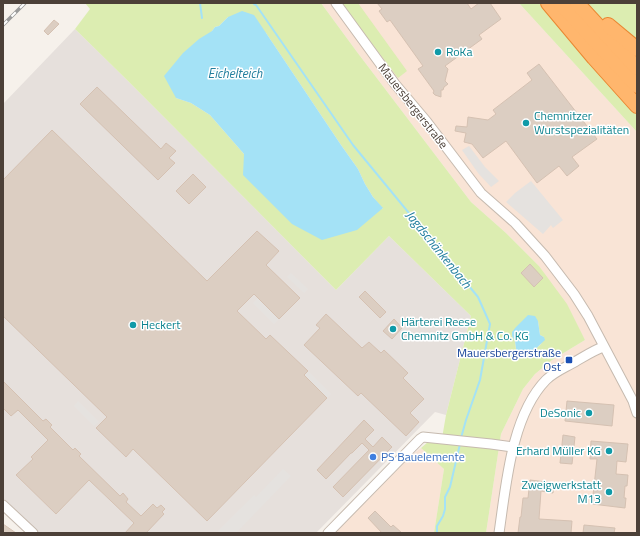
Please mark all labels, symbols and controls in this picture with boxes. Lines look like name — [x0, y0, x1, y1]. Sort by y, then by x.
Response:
place label: RoKa — [446, 42, 472, 61]
marker: RoKa — [433, 47, 443, 57]
street label: Mauersbergerstraße — [374, 59, 453, 153]
water label: Eichelteich — [208, 63, 263, 83]
place label: Chemnitzer Wurstspezialitäten — [534, 106, 629, 139]
marker: Chemnitzer Wurstspezialitäten — [521, 118, 531, 128]
water label: Jagdschänkenbach — [401, 206, 477, 293]
place label: Härterei Reese Chemnitz GmbH & Co. KG — [401, 312, 529, 345]
place label: Heckert — [141, 315, 181, 334]
marker: Heckert — [128, 320, 138, 330]
marker: Härterei Reese Chemnitz GmbH & Co. KG — [388, 324, 398, 334]
place label: Mauersbergerstraße Ost — [457, 343, 562, 376]
marker: Mauersbergerstraße Ost — [564, 355, 574, 365]
place label: DeSonic — [540, 403, 581, 422]
marker: DeSonic — [584, 408, 594, 418]
place label: Erhard Müller KG — [516, 441, 601, 460]
marker: Erhard Müller KG — [604, 446, 614, 456]
place label: PS Bauelemente — [381, 447, 465, 466]
marker: PS Bauelemente — [368, 452, 378, 462]
place label: Zweigwerkstatt M13 — [522, 475, 602, 508]
marker: Zweigwerkstatt M13 — [604, 487, 614, 497]

